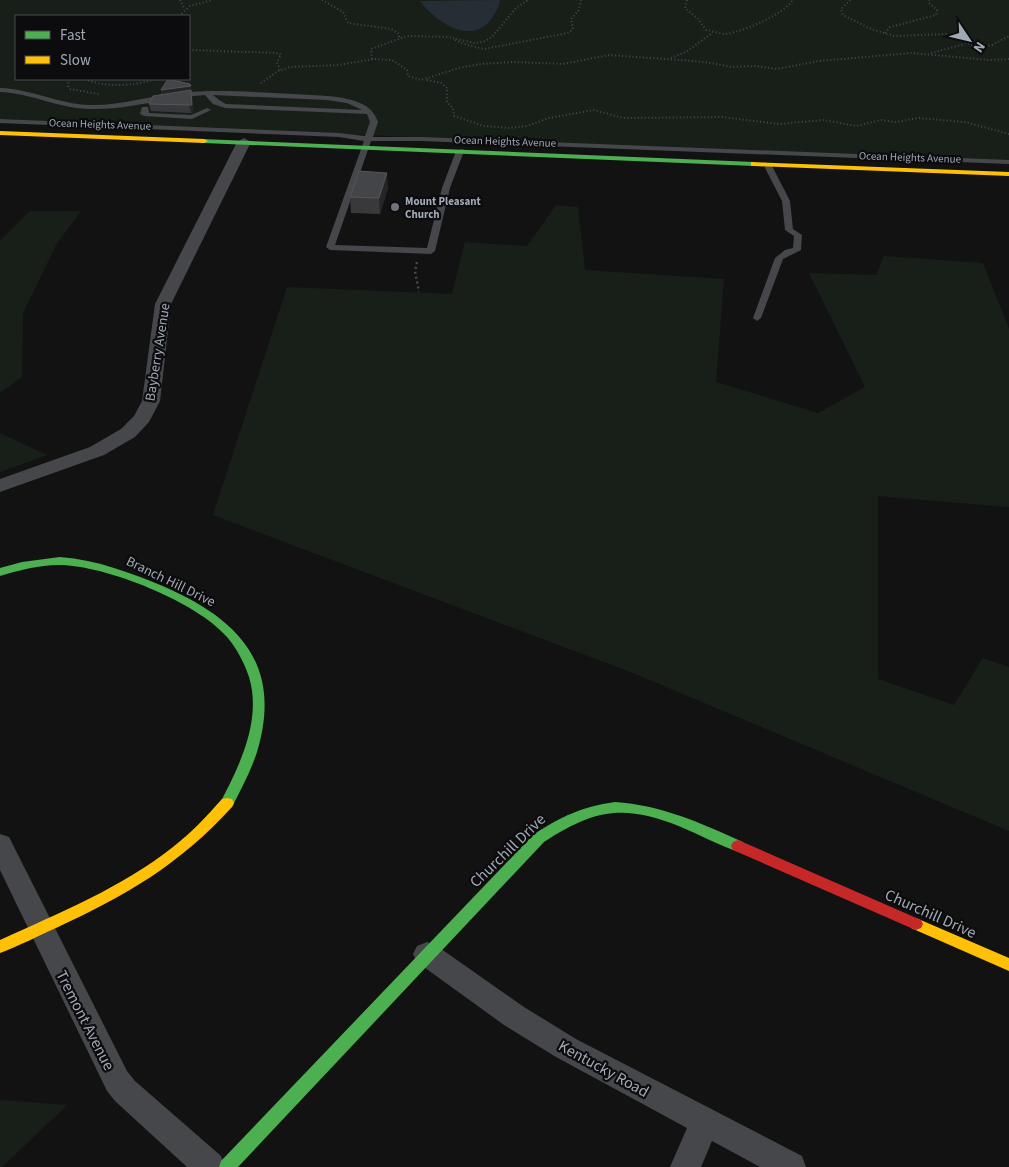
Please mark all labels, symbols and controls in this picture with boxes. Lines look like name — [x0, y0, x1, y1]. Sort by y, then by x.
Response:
legend — [15, 15, 190, 80]
north arrow — [944, 15, 994, 65]
text: Fast — [60, 25, 86, 46]
text: N — [968, 37, 990, 56]
text: Slow — [60, 50, 91, 71]
street label: Ocean Heights Avenue — [49, 115, 152, 134]
street label: Ocean Heights Avenue — [454, 132, 557, 151]
street label: Ocean Heights Avenue — [859, 148, 962, 167]
place label: Mount Pleasant Church — [405, 194, 481, 222]
marker: Mount Pleasant Church — [389, 201, 401, 213]
street label: Bayberry Avenue — [140, 302, 176, 403]
street label: Branch Hill Drive — [123, 552, 219, 612]
street label: Churchill Drive — [465, 809, 551, 893]
street label: Churchill Drive — [881, 884, 980, 944]
street label: Tremont Avenue — [50, 967, 120, 1074]
street label: Kentucky Road — [554, 1035, 653, 1103]

